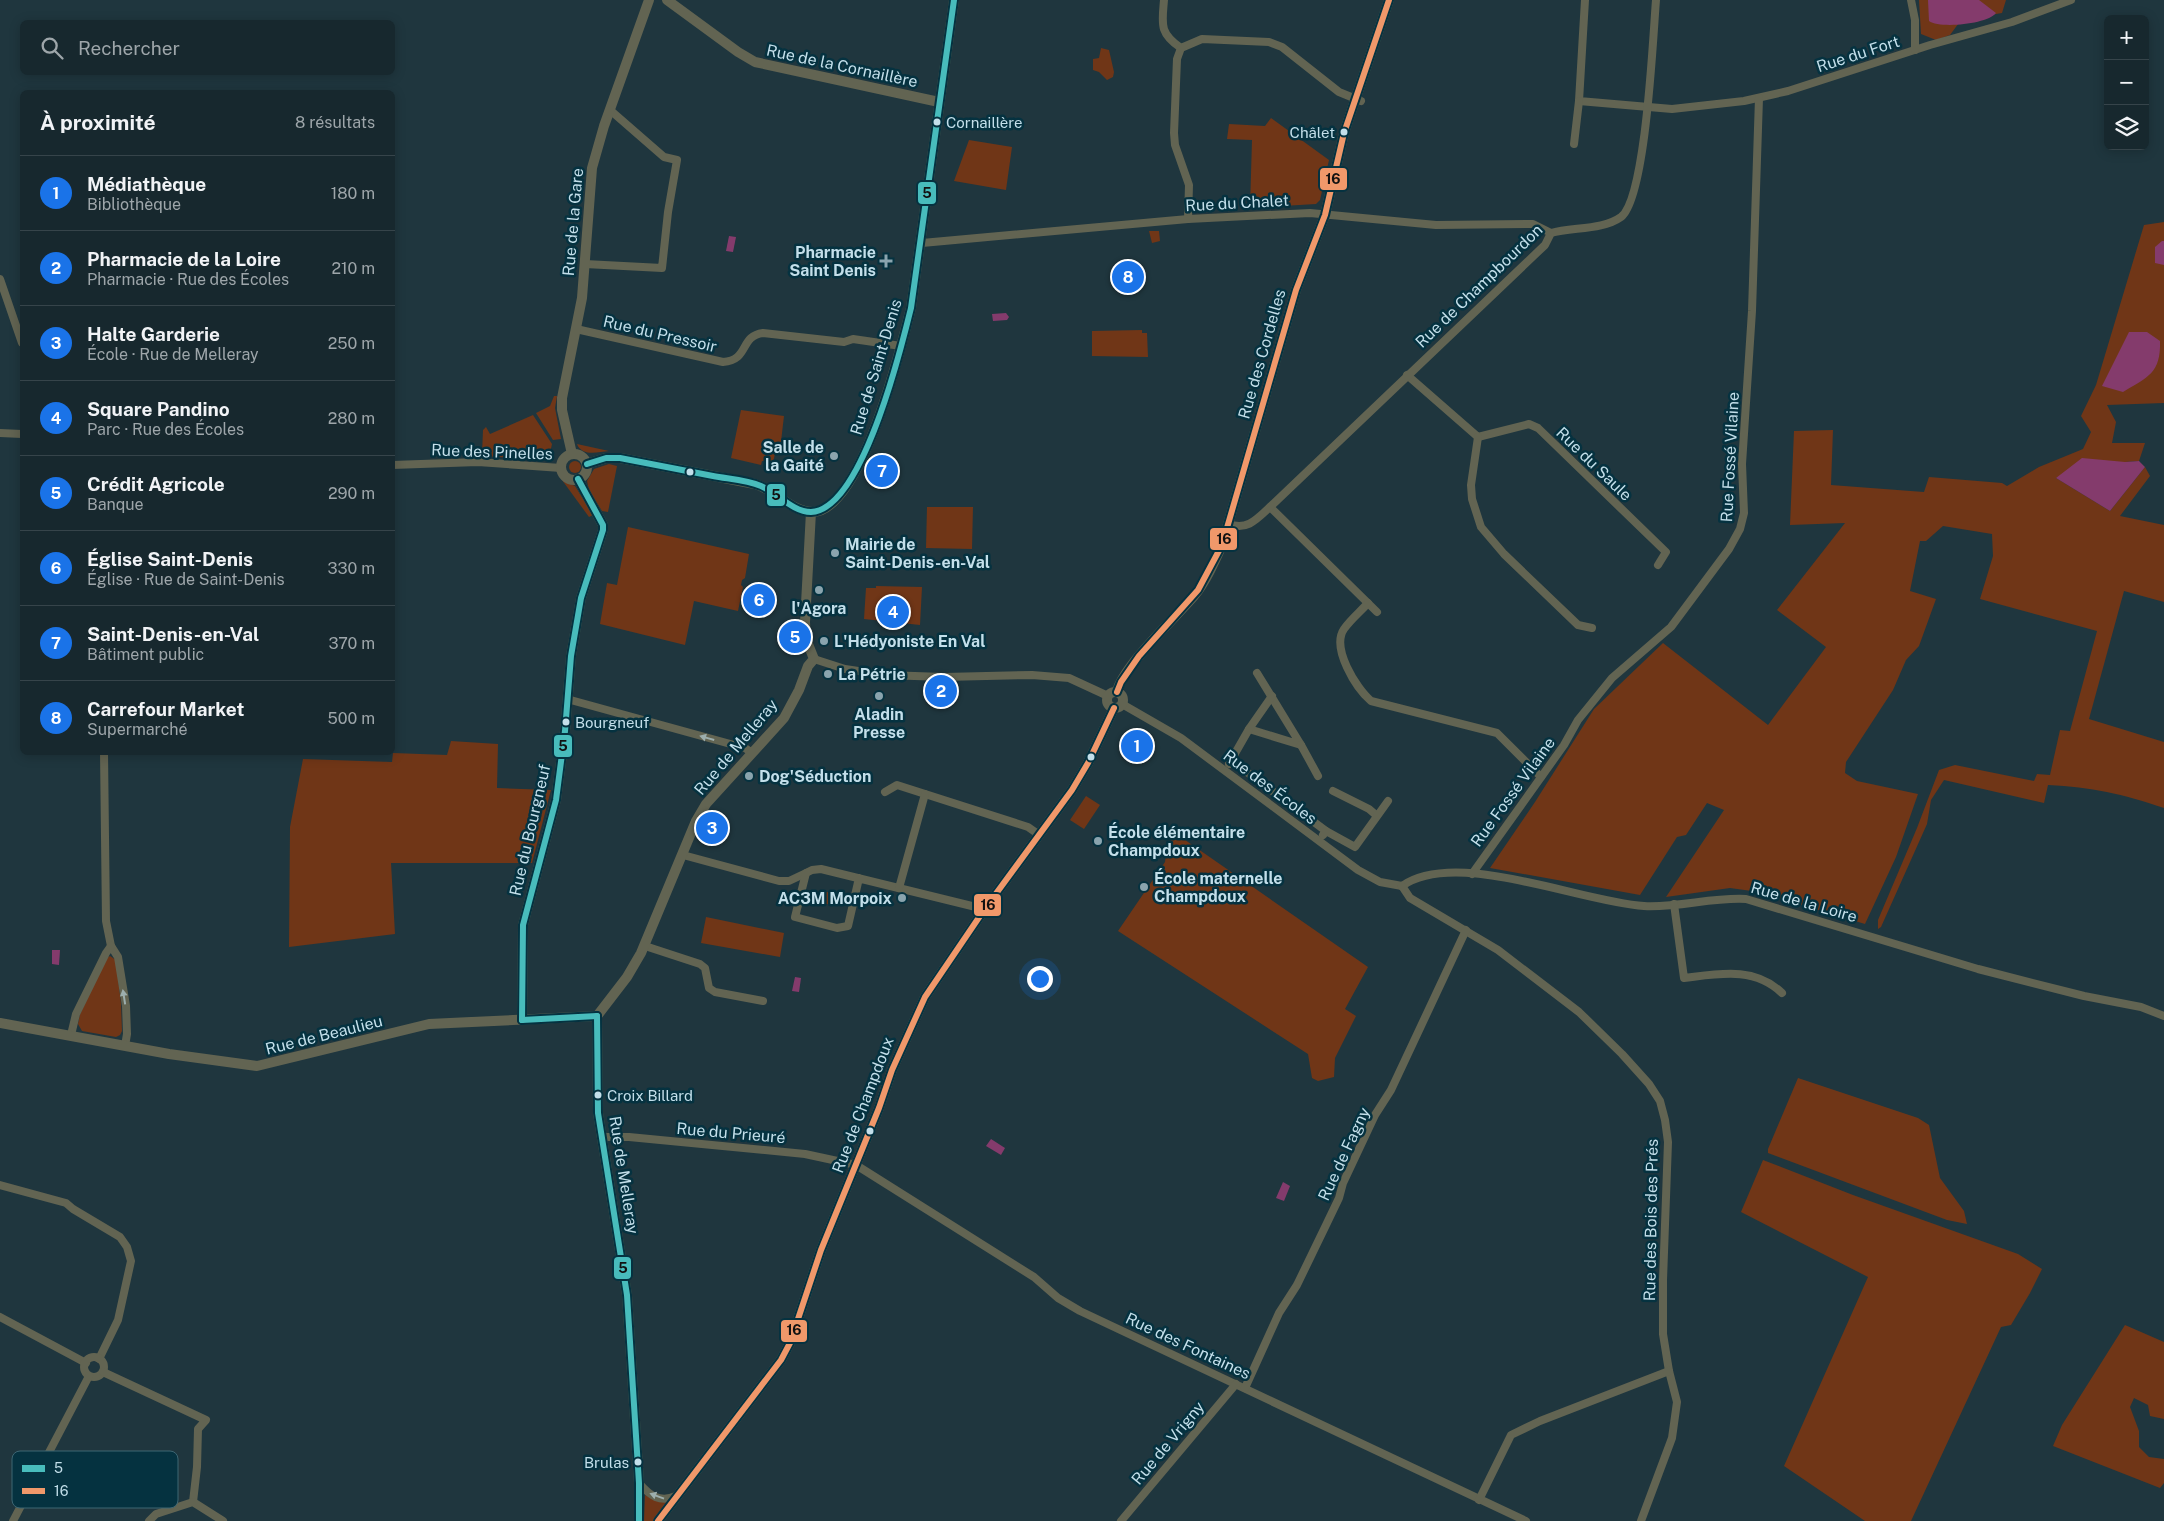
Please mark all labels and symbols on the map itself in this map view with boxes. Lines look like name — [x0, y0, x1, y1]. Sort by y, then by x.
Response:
street label: Rue du Fort — [1814, 32, 1902, 76]
street label: Rue de la Cornaillère — [765, 41, 919, 91]
place label: Cornaillère — [946, 114, 1023, 131]
marker: Cornaillère — [932, 117, 942, 127]
place label: Châlet — [1290, 124, 1335, 141]
marker: Châlet — [1339, 127, 1349, 137]
street label: Rue de la Gare — [559, 167, 587, 277]
line badge: 16 — [1319, 167, 1348, 191]
text: 16 — [1325, 171, 1341, 187]
line badge: 5 — [917, 181, 937, 205]
text: 5 — [922, 185, 932, 201]
street label: Rue du Chalet — [1185, 191, 1289, 215]
street label: Rue de Champbourdon — [1411, 220, 1547, 352]
place label: Pharmacie Saint Denis — [789, 243, 876, 280]
marker: Pharmacie Saint Denis — [880, 255, 892, 267]
pin: 8 — [1112, 258, 1144, 296]
street label: Rue des Cordelles — [1234, 287, 1290, 421]
street label: Rue de Saint-Denis — [846, 297, 906, 437]
street label: Rue du Pressoir — [601, 312, 719, 356]
street label: Rue Fossé Vilaine — [1717, 391, 1743, 523]
street label: Rue du Saule — [1552, 423, 1636, 505]
place label: Salle de la Gaité — [763, 438, 824, 475]
street label: Rue des Pinelles — [431, 440, 553, 464]
marker: Salle de la Gaité — [828, 450, 840, 462]
pin: 7 — [866, 452, 898, 490]
unlabelled marker — [685, 467, 695, 477]
line badge: 5 — [766, 483, 786, 507]
text: 5 — [771, 487, 781, 503]
line badge: 16 — [1209, 527, 1238, 551]
text: 16 — [1216, 531, 1232, 547]
place label: Mairie de Saint-Denis-en-Val — [845, 535, 990, 572]
marker: Mairie de Saint-Denis-en-Val — [829, 547, 841, 559]
pin: 6 — [743, 581, 775, 619]
marker: l'Agora — [813, 584, 825, 596]
pin: 4 — [877, 593, 909, 631]
place label: l'Agora — [792, 599, 846, 618]
pin: 5 — [779, 618, 811, 656]
place label: L'Hédyoniste En Val — [834, 632, 985, 651]
marker: L'Hédyoniste En Val — [818, 635, 830, 647]
place label: La Pétrie — [838, 665, 906, 684]
marker: La Pétrie — [822, 668, 834, 680]
pin: 2 — [925, 672, 957, 710]
marker: Aladin Presse — [873, 690, 885, 702]
street label: Rue de Melleray — [690, 695, 782, 799]
place label: Aladin Presse — [853, 705, 905, 742]
place label: Bourgneuf — [575, 714, 649, 731]
marker: Bourgneuf — [561, 717, 571, 727]
pin: 1 — [1121, 727, 1153, 765]
one-way arrow — [699, 733, 714, 741]
line badge: 5 — [553, 734, 573, 758]
street label: Rue Fossé Vilaine — [1467, 734, 1559, 850]
text: 5 — [558, 738, 568, 754]
street label: Rue des Écoles — [1219, 745, 1321, 828]
unlabelled marker — [1086, 752, 1096, 762]
street label: Rue du Bourgneuf — [506, 762, 554, 898]
place label: Dog'Séduction — [759, 767, 872, 786]
marker: Dog'Séduction — [743, 770, 755, 782]
pin: 3 — [696, 809, 728, 847]
place label: École élémentaire Champdoux — [1108, 822, 1245, 860]
marker: École élémentaire Champdoux — [1092, 835, 1104, 847]
place label: École maternelle Champdoux — [1154, 868, 1283, 906]
street label: Rue de la Loire — [1749, 878, 1859, 926]
marker: École maternelle Champdoux — [1138, 881, 1150, 893]
place label: AC3M Morpoix — [778, 889, 893, 908]
marker: AC3M Morpoix — [896, 892, 908, 904]
line badge: 16 — [973, 893, 1002, 917]
text: 16 — [980, 897, 996, 913]
your location — [1027, 966, 1053, 992]
one-way arrow — [120, 989, 128, 1005]
street label: Rue de Beaulieu — [263, 1011, 385, 1059]
street label: Rue de Champdoux — [828, 1034, 898, 1176]
place label: Croix Billard — [607, 1087, 693, 1104]
marker: Croix Billard — [593, 1090, 603, 1100]
street label: Rue de Fagny — [1314, 1104, 1374, 1204]
street label: Rue de Melleray — [605, 1115, 643, 1236]
street label: Rue du Prieuré — [676, 1119, 786, 1147]
unlabelled marker — [865, 1126, 875, 1136]
street label: Rue des Bois des Prés — [1640, 1139, 1662, 1301]
line badge: 5 — [613, 1256, 632, 1280]
text: 5 — [618, 1260, 628, 1276]
street label: Rue des Fontaines — [1122, 1309, 1254, 1383]
line badge: 16 — [780, 1319, 808, 1343]
text: 16 — [786, 1322, 802, 1338]
street label: Rue de Vrigny — [1128, 1397, 1209, 1489]
legend — [12, 1451, 178, 1508]
place label: Brulas — [584, 1454, 629, 1471]
marker: Brulas — [633, 1457, 643, 1467]
text: 5 — [54, 1460, 63, 1476]
text: 16 — [54, 1483, 69, 1499]
one-way arrow — [649, 1492, 664, 1500]

